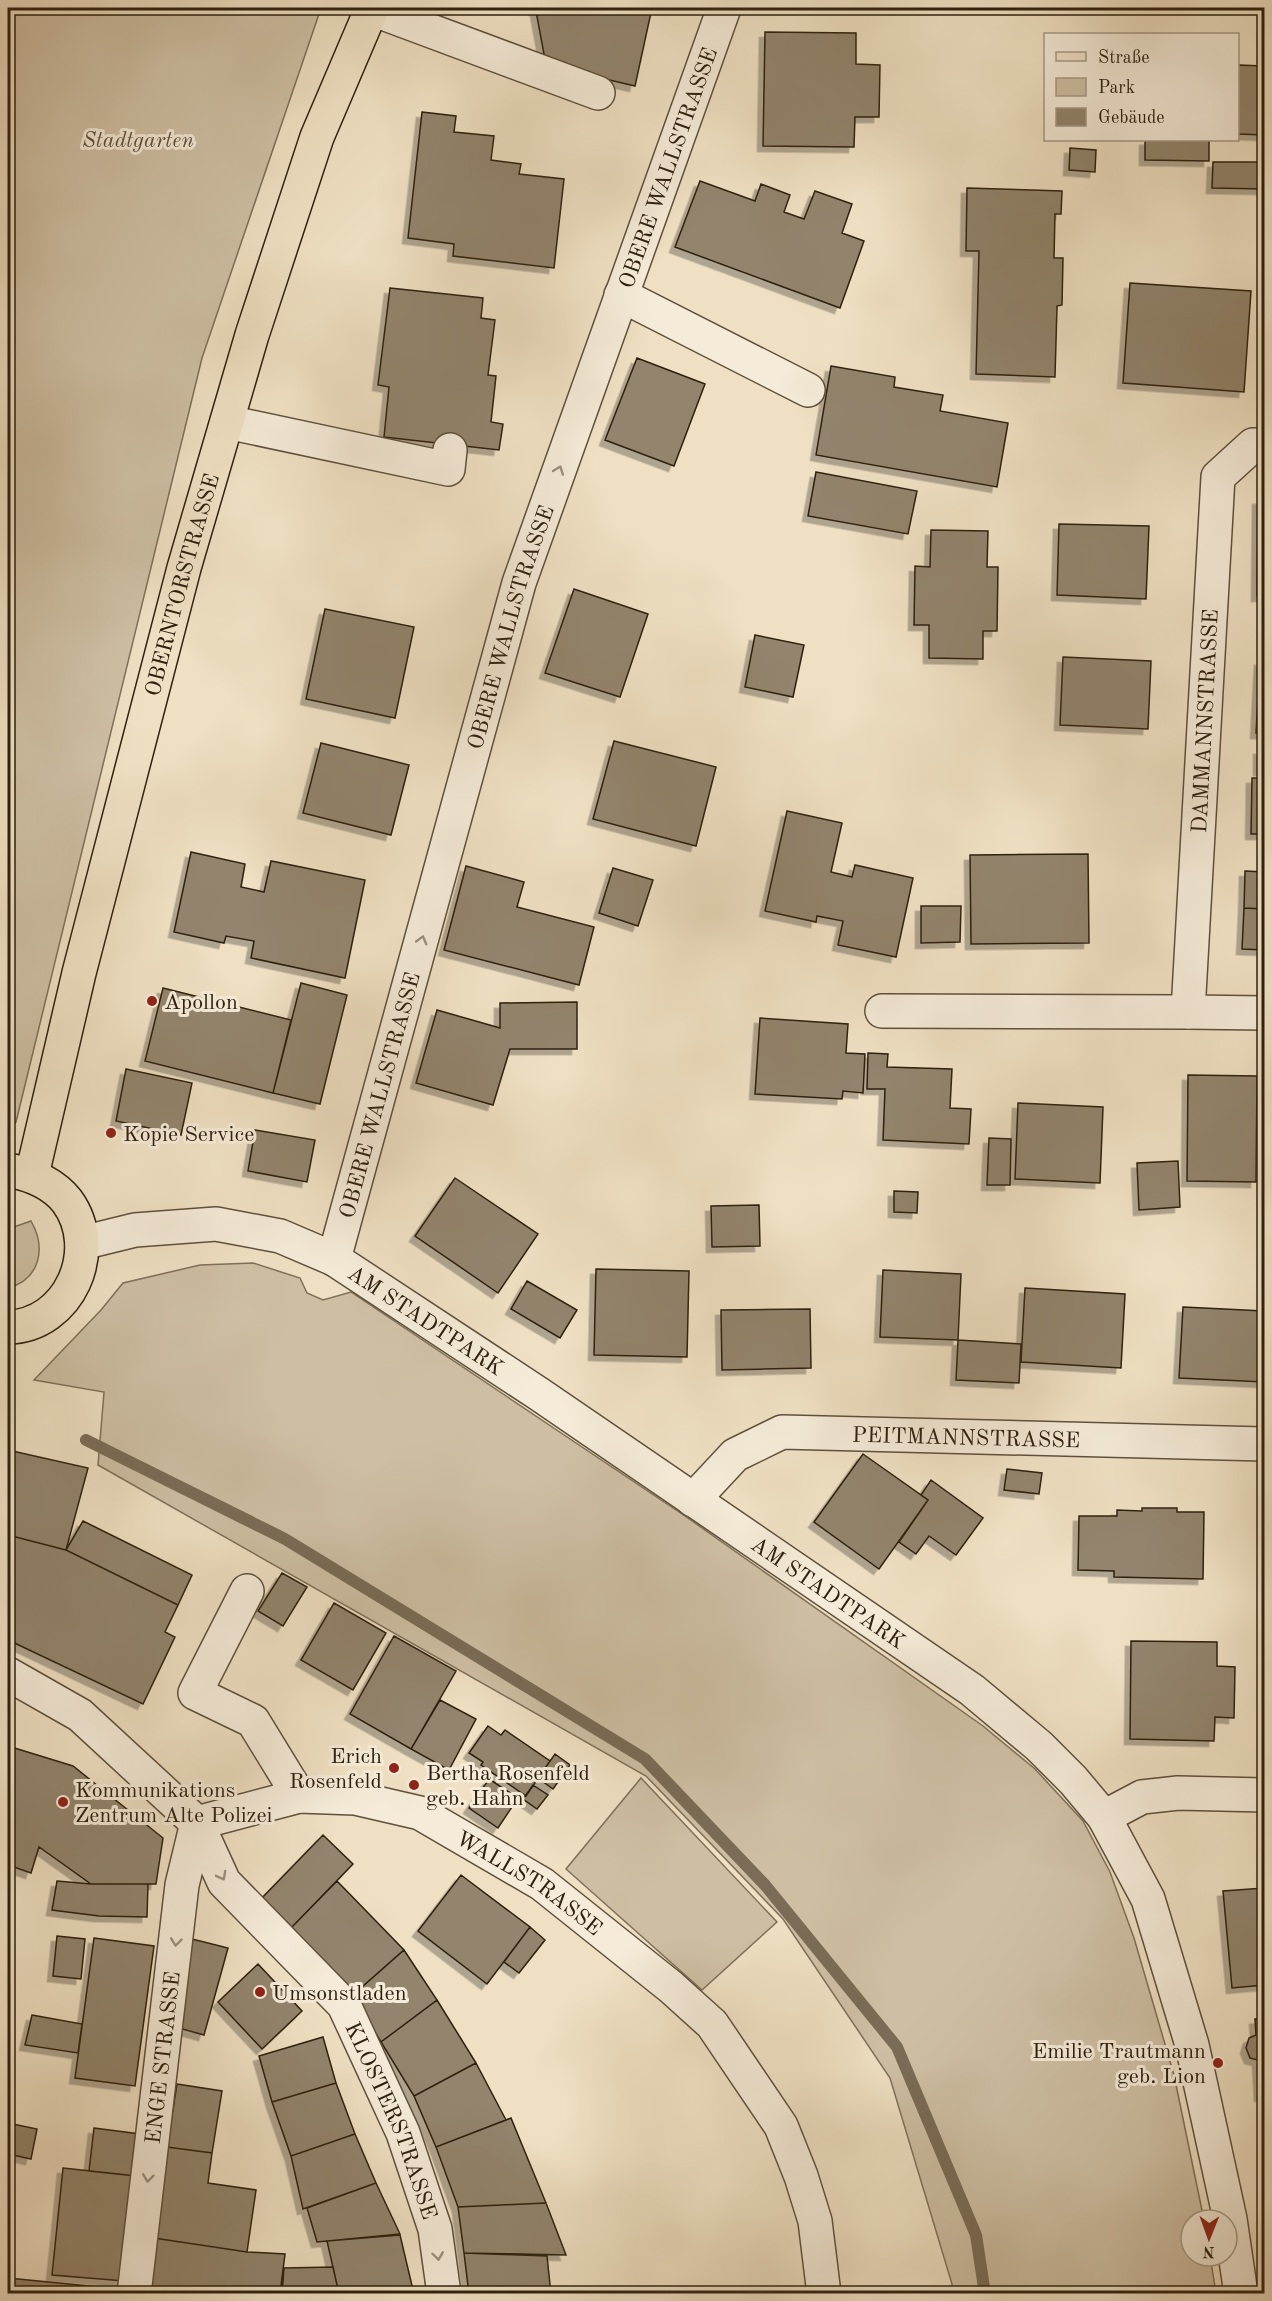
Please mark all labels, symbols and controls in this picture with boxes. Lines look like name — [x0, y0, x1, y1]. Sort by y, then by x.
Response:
legend — [1044, 33, 1239, 141]
street label: OBERE WALLSTRASSE — [616, 45, 722, 291]
text: Straße — [1098, 49, 1149, 67]
text: Park — [1098, 79, 1135, 97]
text: Gebäude — [1098, 109, 1165, 127]
park label: Stadtgarten — [82, 130, 194, 152]
one-way arrow — [551, 466, 564, 476]
street label: OBERNTORSTRASSE — [142, 471, 224, 699]
street label: OBERE WALLSTRASSE — [465, 503, 559, 752]
street label: DAMMANNSTRASSE — [1189, 608, 1223, 834]
one-way arrow — [415, 935, 427, 946]
street label: OBERE WALLSTRASSE — [337, 970, 425, 1221]
place label: Apollon — [164, 992, 238, 1014]
marker: Apollon — [145, 994, 159, 1008]
place label: Kopie Service — [123, 1124, 254, 1146]
marker: Kopie Service — [104, 1126, 118, 1140]
street label: AM STADTPARK — [343, 1262, 507, 1380]
street label: PEITMANNSTRASSE — [852, 1425, 1080, 1452]
street label: AM STADTPARK — [747, 1533, 909, 1654]
place label: Erich Rosenfeld — [289, 1746, 382, 1793]
marker: Erich Rosenfeld — [387, 1761, 401, 1775]
place label: Bertha Rosenfeld geb. Hahn — [426, 1763, 590, 1810]
marker: Bertha Rosenfeld geb. Hahn — [407, 1778, 421, 1792]
place label: Kommunikations Zentrum Alte Polizei — [75, 1780, 273, 1827]
marker: Kommunikations Zentrum Alte Polizei — [56, 1795, 70, 1809]
street label: WALLSTRASSE — [452, 1827, 606, 1940]
one-way arrow — [215, 1870, 226, 1880]
one-way arrow — [170, 1938, 182, 1947]
street label: ENGE STRASSE — [143, 1970, 185, 2145]
place label: Umsonstladen — [272, 1983, 407, 2005]
marker: Umsonstladen — [253, 1985, 267, 1999]
street label: KLOSTERSTRASSE — [340, 2019, 440, 2223]
place label: Emilie Trautmann geb. Lion — [1032, 2041, 1206, 2088]
marker: Emilie Trautmann geb. Lion — [1211, 2056, 1225, 2070]
one-way arrow — [142, 2173, 154, 2182]
north arrow — [1179, 2208, 1239, 2268]
text: N — [1202, 2243, 1215, 2259]
one-way arrow — [432, 2251, 444, 2260]

